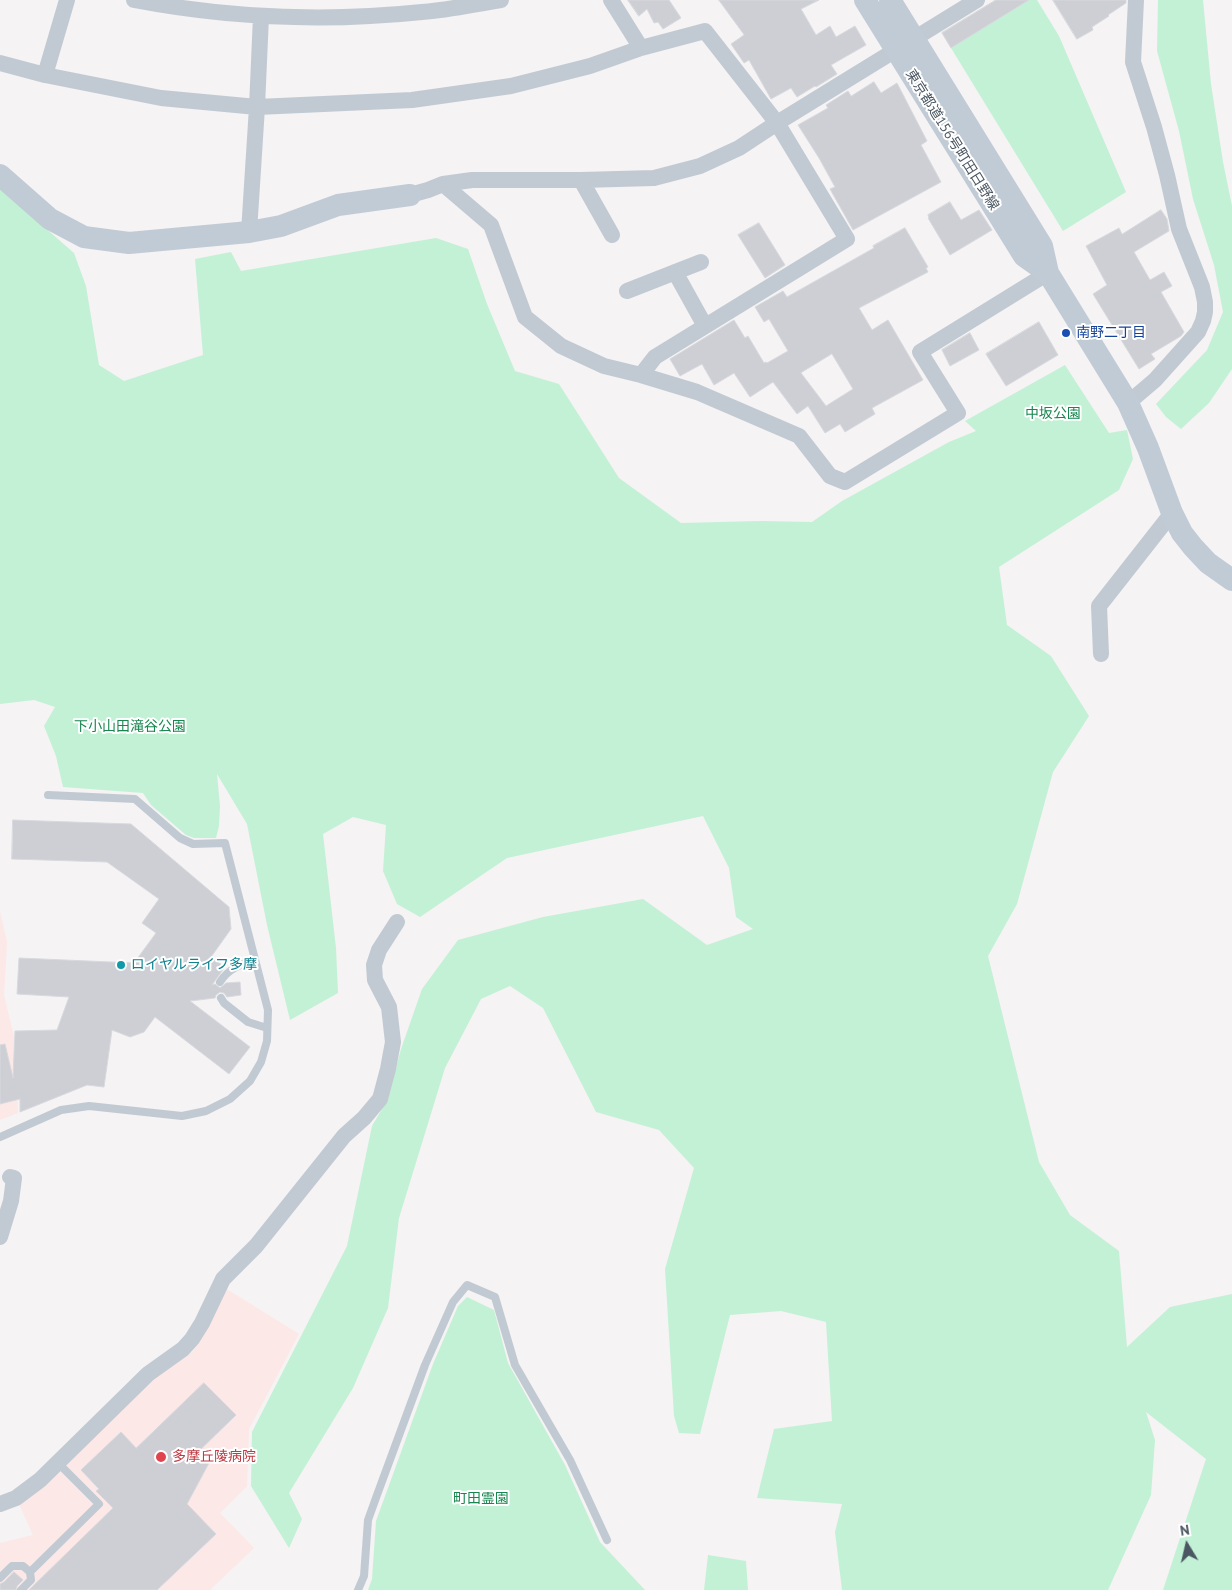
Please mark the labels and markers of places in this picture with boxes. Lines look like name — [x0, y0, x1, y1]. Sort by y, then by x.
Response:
place label: 南野二丁目 — [1076, 325, 1146, 341]
marker: 南野二丁目 — [1060, 327, 1072, 339]
place label: ロイヤルライフ多摩 — [131, 957, 257, 973]
marker: ロイヤルライフ多摩 — [115, 959, 127, 971]
place label: 多摩丘陵病院 — [172, 1449, 256, 1465]
marker: 多摩丘陵病院 — [154, 1450, 168, 1464]

